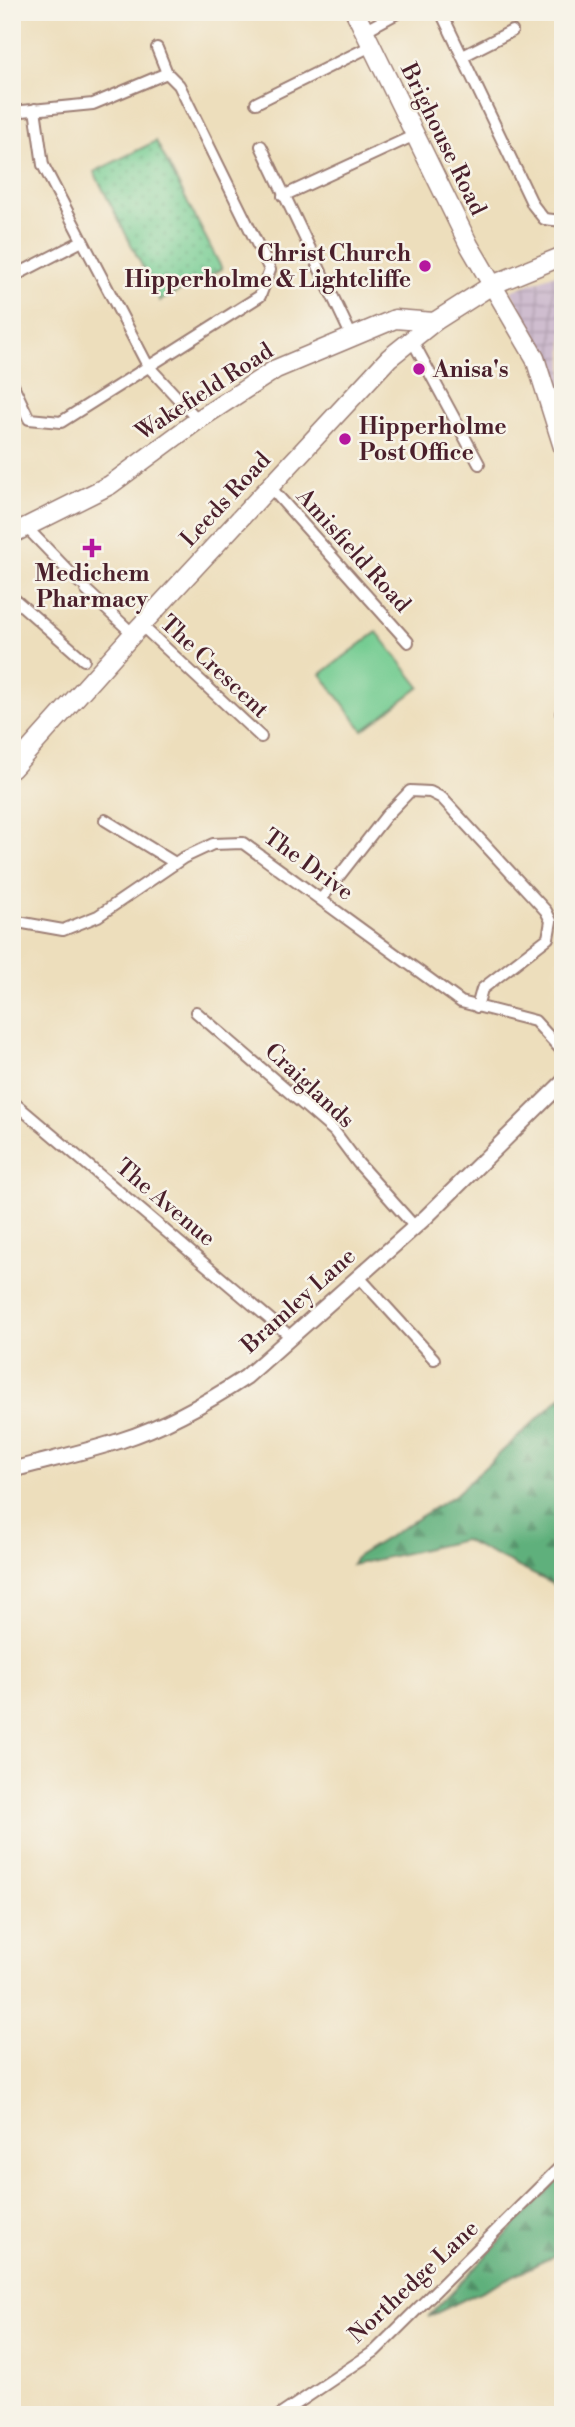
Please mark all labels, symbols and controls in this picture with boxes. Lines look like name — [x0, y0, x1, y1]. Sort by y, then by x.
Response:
street label: Brighouse Road — [394, 58, 492, 220]
place label: Christ Church Hipperholme & Lightcliffe — [124, 240, 411, 294]
marker: Christ Church Hipperholme & Lightcliffe — [417, 258, 433, 274]
street label: Wakefield Road — [130, 337, 278, 447]
place label: Anisa's — [432, 356, 509, 384]
marker: Anisa's — [411, 361, 427, 377]
place label: Hipperholme Post Office — [359, 413, 507, 467]
marker: Hipperholme Post Office — [337, 431, 353, 447]
street label: Leeds Road — [175, 446, 277, 553]
street label: Amisfield Road — [290, 482, 416, 618]
marker: Medichem Pharmacy — [84, 540, 100, 556]
place label: Medichem Pharmacy — [35, 560, 149, 614]
street label: The Crescent — [154, 609, 274, 724]
street label: The Drive — [258, 823, 359, 907]
street label: Craiglands — [259, 1037, 360, 1134]
street label: The Avenue — [110, 1153, 221, 1253]
street label: Bramley Lane — [235, 1242, 362, 1360]
street label: Northedge Lane — [343, 2214, 484, 2349]

